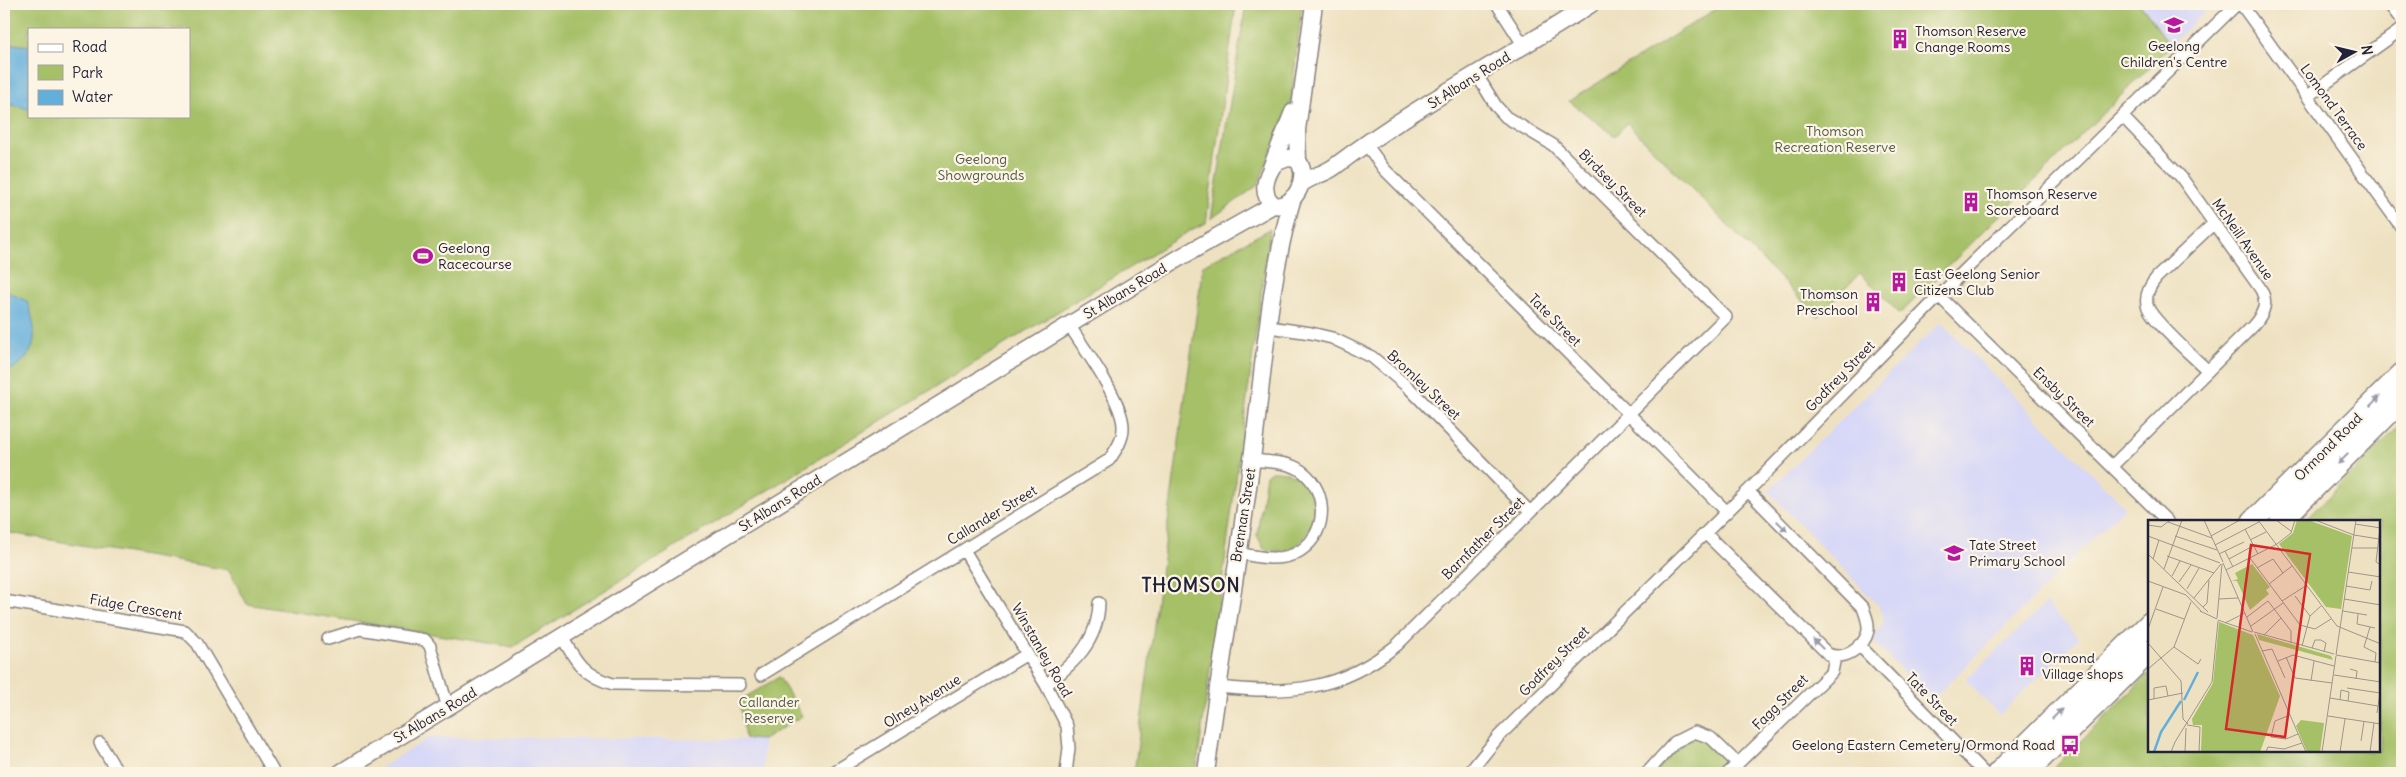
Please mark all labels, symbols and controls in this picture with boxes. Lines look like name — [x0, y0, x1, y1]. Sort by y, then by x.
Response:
school or university icon: Geelong Children's Centre — [2163, 14, 2185, 36]
place label: Thomson Reserve Change Rooms — [1915, 22, 2026, 56]
legend — [28, 28, 190, 118]
building icon: Thomson Reserve Change Rooms — [1889, 28, 1911, 50]
north arrow — [2328, 28, 2378, 78]
text: Road — [72, 37, 107, 56]
place label: Geelong Children's Centre — [2121, 37, 2227, 71]
text: N — [2357, 44, 2376, 56]
street label: St Albans Road — [1424, 47, 1514, 113]
street label: Lomond Terrace — [2297, 60, 2371, 154]
text: Park — [72, 63, 103, 82]
text: Water — [72, 87, 113, 106]
park label: Thomson Recreation Reserve — [1774, 122, 1896, 156]
street label: Birdsey Street — [1575, 145, 1651, 221]
park label: Geelong Showgrounds — [938, 150, 1024, 184]
place label: Thomson Reserve Scoreboard — [1986, 185, 2097, 219]
building icon: Thomson Reserve Scoreboard — [1960, 191, 1982, 213]
street label: McNeill Avenue — [2208, 195, 2278, 283]
place label: Geelong Racecourse — [438, 239, 512, 273]
sports icon: Geelong Racecourse — [412, 245, 434, 267]
street label: St Albans Road — [1080, 259, 1170, 323]
place label: East Geelong Senior Citizens Club — [1914, 265, 2040, 299]
building icon: East Geelong Senior Citizens Club — [1888, 271, 1910, 293]
place label: Thomson Preschool — [1796, 285, 1858, 319]
street label: Tate Street — [1525, 290, 1585, 350]
building icon: Thomson Preschool — [1862, 291, 1884, 313]
street label: Godfrey Street — [1801, 336, 1879, 415]
street label: Bromley Street — [1383, 346, 1465, 424]
street label: Ensby Street — [2029, 363, 2099, 431]
one-way arrow — [2369, 395, 2381, 407]
street label: Ormond Road — [2290, 409, 2366, 485]
one-way arrow — [2337, 453, 2349, 465]
street label: Brennan Street — [1227, 466, 1259, 563]
street label: St Albans Road — [735, 470, 825, 536]
street label: Callander Street — [944, 481, 1040, 549]
street label: Barnfather Street — [1438, 493, 1528, 583]
one-way arrow — [1776, 520, 1788, 532]
inset map — [2148, 520, 2381, 752]
place label: Tate Street Primary School — [1969, 536, 2065, 570]
school or university icon: Tate Street Primary School — [1943, 542, 1965, 564]
district label: THOMSON — [1141, 573, 1241, 597]
street label: Fidge Crescent — [88, 590, 184, 624]
street label: Winstanley Road — [1008, 600, 1076, 700]
street label: Godfrey Street — [1515, 622, 1593, 700]
one-way arrow — [1812, 638, 1824, 650]
place label: Ormond Village shops — [2042, 649, 2123, 683]
building icon: Ormond Village shops — [2016, 655, 2038, 677]
street label: Tate Street — [1902, 669, 1962, 730]
street label: Olney Avenue — [880, 670, 964, 732]
street label: Fagg Street — [1748, 670, 1812, 734]
street label: St Albans Road — [390, 683, 480, 747]
park label: Callander Reserve — [739, 693, 800, 727]
one-way arrow — [2051, 708, 2063, 720]
bus stop icon: Geelong Eastern Cemetery/Ormond Road — [2059, 734, 2081, 756]
place label: Geelong Eastern Cemetery/Ormond Road — [1792, 736, 2055, 754]

